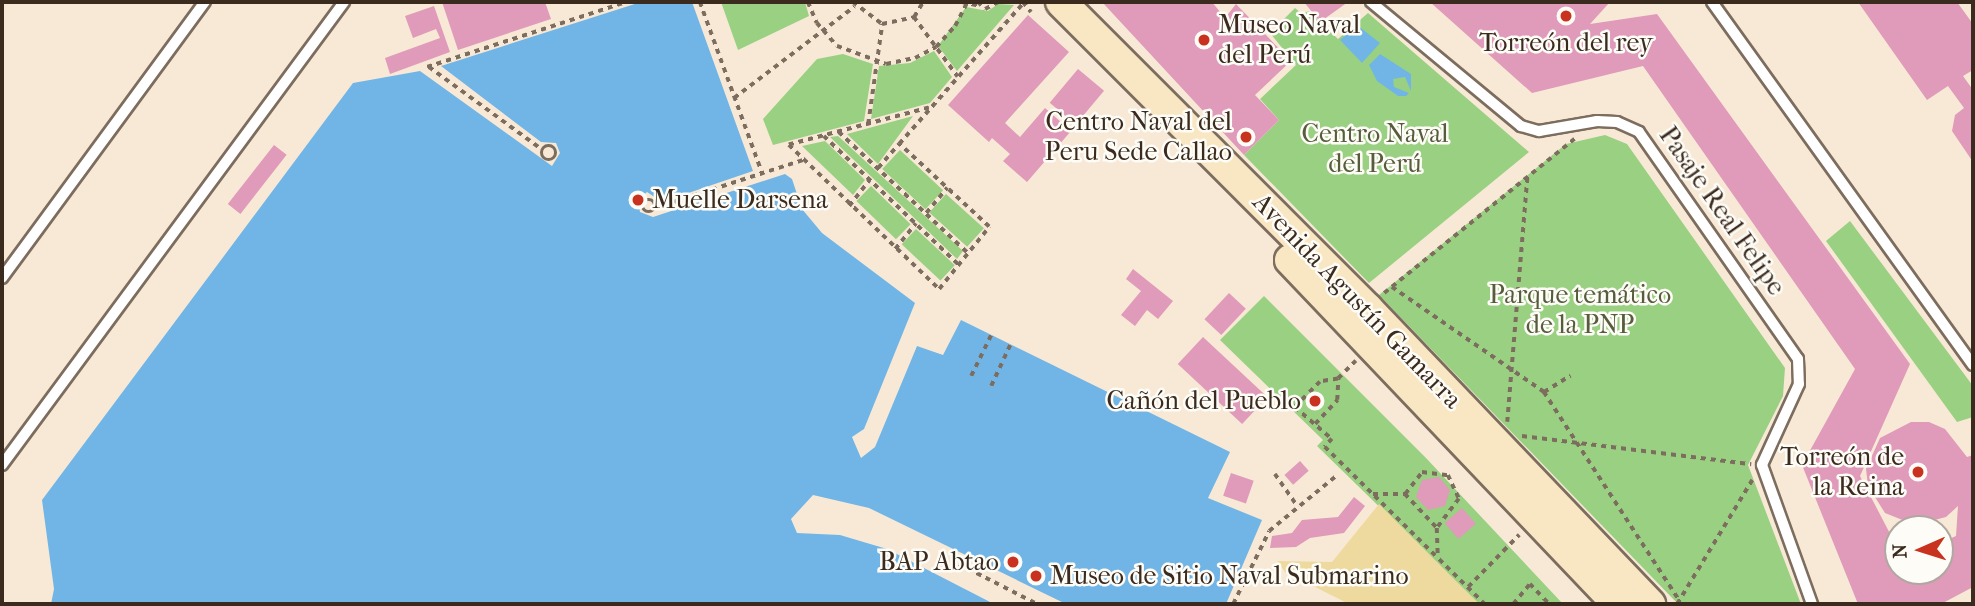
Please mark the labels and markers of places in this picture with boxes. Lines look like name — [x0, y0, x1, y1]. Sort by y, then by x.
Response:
marker: Torreón del rey — [1558, 8, 1574, 24]
place label: Museo Naval del Perú — [1218, 9, 1360, 70]
place label: Torreón del rey — [1479, 27, 1653, 59]
marker: Museo Naval del Perú — [1196, 32, 1212, 48]
place label: Centro Naval del Peru Sede Callao — [1045, 106, 1232, 168]
marker: Centro Naval del Peru Sede Callao — [1238, 129, 1254, 145]
place label: Muelle Darsena — [652, 184, 828, 216]
marker: Muelle Darsena — [630, 192, 646, 208]
place label: Cañón del Pueblo — [1106, 385, 1301, 417]
marker: Cañón del Pueblo — [1307, 393, 1323, 409]
place label: Torreón de la Reina — [1780, 441, 1904, 503]
marker: Torreón de la Reina — [1910, 464, 1926, 480]
place label: BAP Abtao — [879, 546, 999, 578]
marker: BAP Abtao — [1005, 554, 1021, 570]
place label: Museo de Sitio Naval Submarino — [1050, 560, 1409, 592]
marker: Museo de Sitio Naval Submarino — [1028, 568, 1044, 584]

